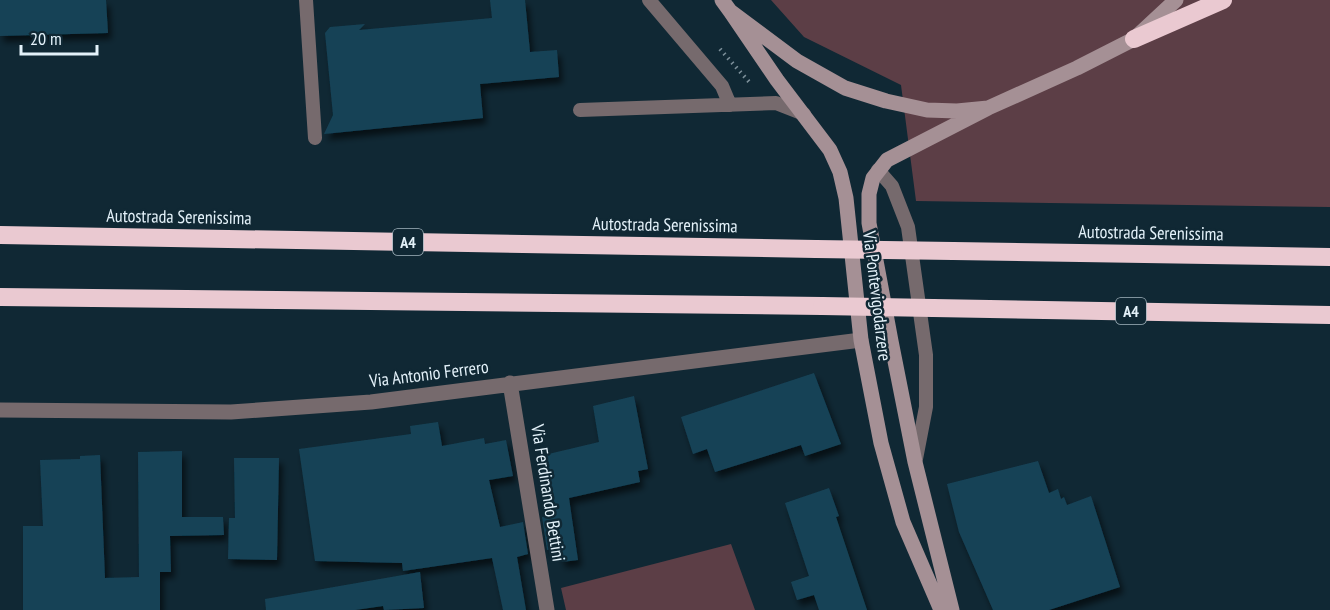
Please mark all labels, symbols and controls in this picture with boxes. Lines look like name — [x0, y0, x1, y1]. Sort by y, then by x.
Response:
scale bar — [21, 18, 98, 56]
text: 20 m — [30, 27, 62, 50]
street label: Autostrada Serenissima — [106, 204, 252, 229]
street label: Autostrada Serenissima — [592, 212, 738, 237]
street label: Autostrada Serenissima — [1078, 220, 1224, 245]
road number: A4 — [393, 229, 423, 255]
street label: Via Pontevigodarzere — [858, 229, 897, 362]
road number: A4 — [1116, 298, 1146, 324]
street label: Via Antonio Ferrero — [367, 355, 490, 392]
street label: Via Ferdinando Bettini — [526, 422, 571, 563]

